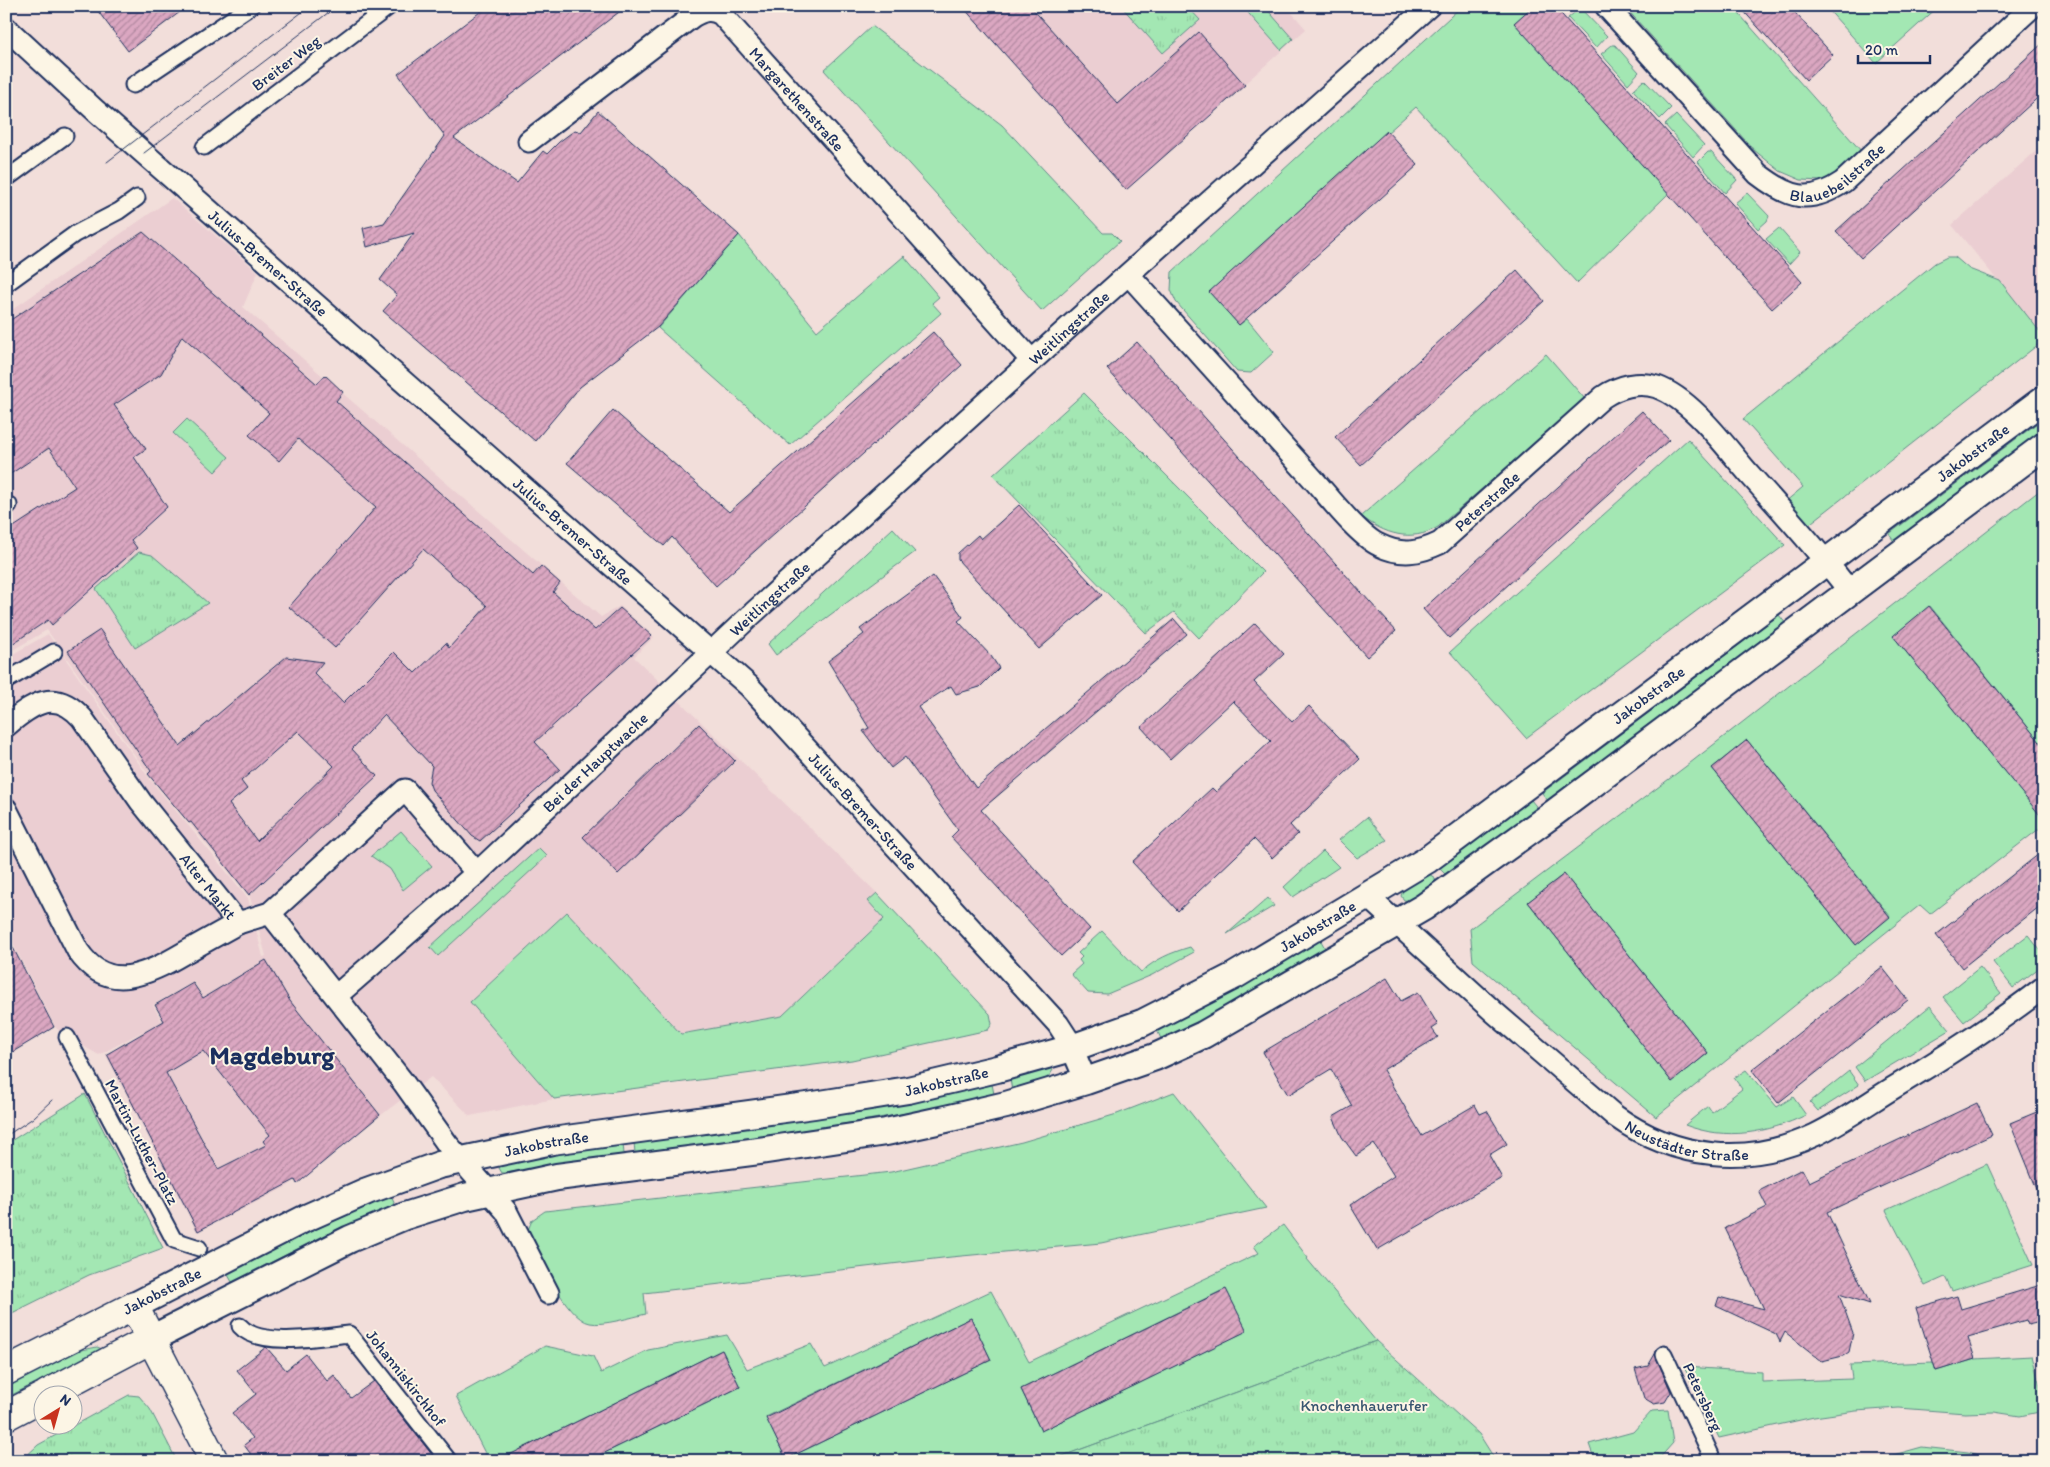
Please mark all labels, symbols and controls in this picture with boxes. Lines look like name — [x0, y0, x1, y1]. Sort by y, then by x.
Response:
street label: Breiter Weg — [248, 31, 325, 95]
scale bar — [1858, 32, 1930, 64]
text: 20 m — [1865, 41, 1899, 59]
street label: Margarethenstraße — [746, 43, 849, 155]
street label: Blauebeilstraße — [1788, 139, 1889, 206]
street label: Julius-Bremer-Straße — [205, 205, 332, 320]
street label: Weitlingstraße — [1024, 286, 1113, 369]
street label: Jakobstraße — [1933, 419, 2013, 485]
street label: Peterstraße — [1450, 467, 1523, 535]
street label: Julius-Bremer-Straße — [509, 473, 637, 589]
street label: Weitlingstraße — [725, 557, 813, 640]
street label: Jakobstraße — [1608, 661, 1688, 728]
street label: Bei der Hauptwache — [538, 708, 651, 816]
street label: Julius-Bremer-Straße — [805, 748, 922, 874]
street label: Alter Markt — [176, 849, 241, 923]
street label: Jakobstraße — [1276, 896, 1359, 956]
district label: Magdeburg — [209, 1039, 335, 1071]
street label: Jakobstraße — [902, 1062, 990, 1100]
street label: Martin-Luther-Platz — [101, 1076, 183, 1208]
street label: Neustädter Straße — [1622, 1116, 1749, 1164]
street label: Jakobstraße — [502, 1127, 590, 1160]
street label: Jakobstraße — [120, 1263, 204, 1319]
street label: Johanniskirchhof — [362, 1326, 450, 1431]
street label: Petersberg — [1679, 1360, 1727, 1435]
north arrow — [32, 1384, 82, 1434]
text: N — [57, 1390, 74, 1410]
park label: Knochenhauerufer — [1300, 1396, 1428, 1415]

